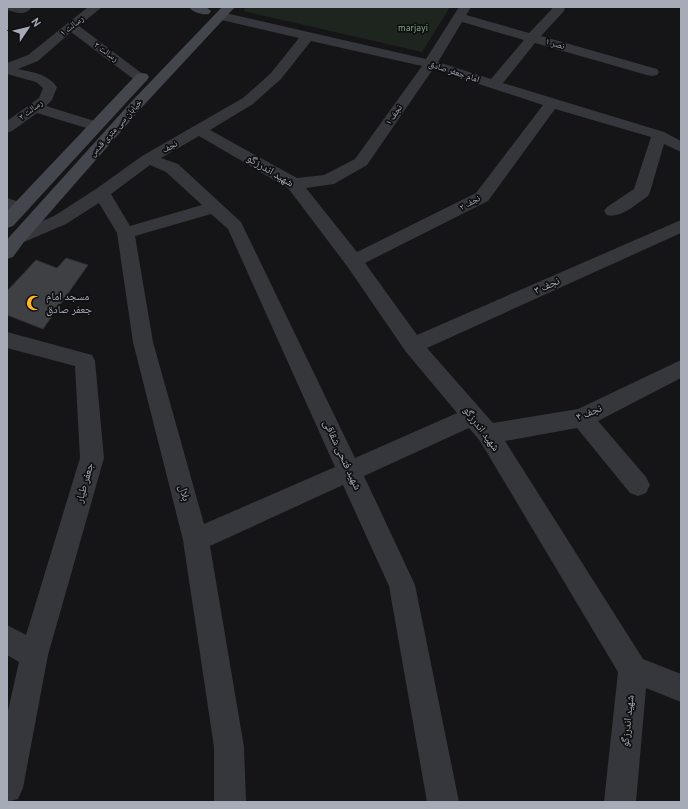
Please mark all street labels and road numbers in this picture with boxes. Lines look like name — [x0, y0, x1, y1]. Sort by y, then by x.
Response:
street label: رسالت ۱ — [58, 13, 86, 39]
street label: نصر ۱ — [544, 36, 566, 52]
street label: رسالت ۲ — [92, 40, 121, 65]
street label: امام جعفر صادق — [427, 59, 481, 86]
street label: رسالت ۳ — [17, 97, 46, 123]
street label: خیابان سی متری قدس — [87, 97, 145, 159]
street label: نجف ۱ — [383, 102, 405, 127]
street label: نجف — [160, 138, 180, 156]
street label: شهید اندرزگو — [244, 152, 296, 190]
street label: نجف ۲ — [458, 193, 483, 213]
street label: نجف ۳ — [532, 274, 562, 298]
street label: نجف ۴ — [574, 401, 604, 425]
street label: شهید اندرزگو — [460, 404, 502, 454]
street label: شهید فتحی شقاقی — [320, 418, 364, 492]
street label: جعفر طیار — [72, 461, 97, 506]
street label: بلال — [175, 483, 193, 503]
street label: شهید اندرزگو — [618, 694, 638, 748]

